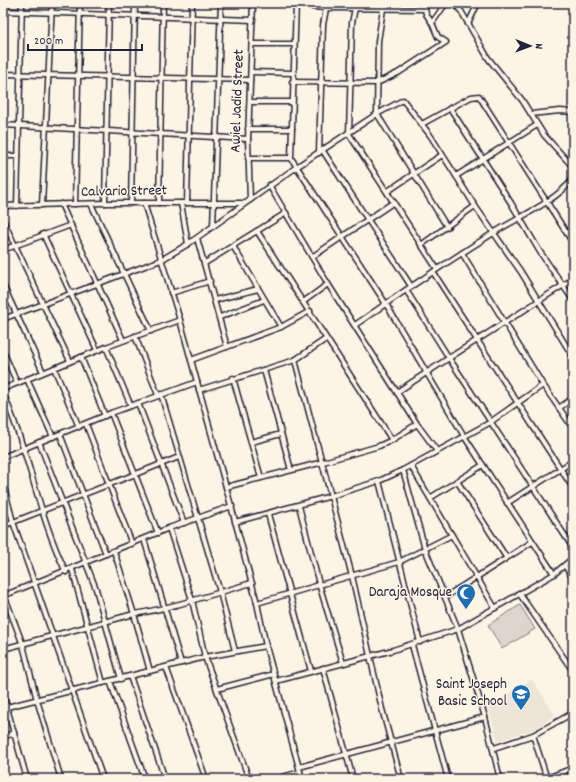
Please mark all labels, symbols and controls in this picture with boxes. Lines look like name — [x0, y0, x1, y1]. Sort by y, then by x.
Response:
scale bar — [28, 26, 142, 52]
north arrow — [510, 26, 550, 66]
text: 200 m — [34, 33, 63, 50]
text: N — [530, 43, 546, 50]
street label: Awiel Jadid Street — [225, 48, 251, 153]
street label: Calvario Street — [81, 180, 168, 204]
place label: Daraja Mosque — [369, 582, 452, 604]
mosque icon: Daraja Mosque — [455, 582, 477, 610]
place label: Saint Joseph Basic School — [436, 674, 507, 713]
school or university icon: Saint Joseph Basic School — [510, 683, 532, 711]

